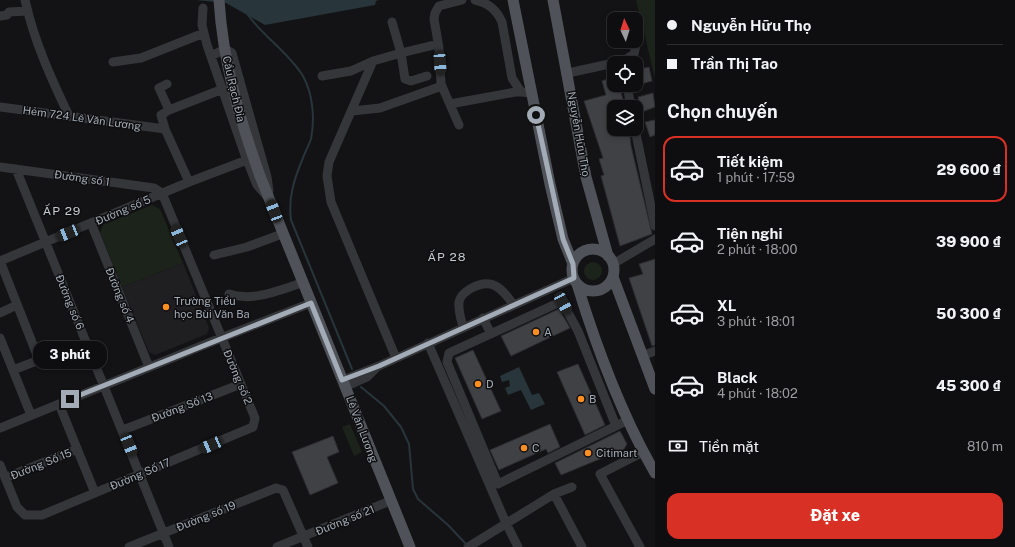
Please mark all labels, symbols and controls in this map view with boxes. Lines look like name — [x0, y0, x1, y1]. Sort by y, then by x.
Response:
north arrow — [607, 12, 643, 48]
map controls — [607, 12, 643, 136]
text: Nguyễn Hữu Thọ — [691, 17, 811, 34]
car — [433, 51, 447, 75]
street label: Cầu Rạch Đỉa — [221, 55, 247, 123]
text: Trần Thị Tao — [691, 55, 778, 72]
button: locate — [607, 56, 643, 92]
street label: Nguyễn Hữu Thọ — [566, 91, 592, 177]
button: layers — [607, 100, 643, 136]
text: Chọn chuyến — [667, 101, 778, 122]
street label: Hẻm 724 Lê Văn Lương — [22, 104, 142, 132]
route start — [527, 106, 545, 124]
icon: car — [669, 151, 705, 187]
text: Tiết kiệm — [717, 153, 783, 170]
text: 29 600 ₫ — [936, 161, 1001, 178]
street label: Đường số 1 — [53, 168, 111, 188]
text: 1 phút · 17:59 — [717, 170, 795, 185]
street label: Đường số 5 — [94, 193, 152, 227]
car — [264, 198, 284, 224]
district label: ẤP 29 — [43, 203, 81, 218]
car — [55, 223, 81, 243]
car — [169, 223, 189, 249]
icon: car — [669, 223, 705, 259]
text: Tiện nghi — [717, 225, 782, 242]
text: 39 900 ₫ — [936, 233, 1001, 250]
text: 2 phút · 18:00 — [717, 242, 797, 257]
district label: ẤP 28 — [428, 249, 467, 264]
street label: Đường số 4 — [103, 266, 137, 324]
street label: Đường số 6 — [53, 273, 87, 331]
car — [552, 290, 574, 316]
place label: Trường Tiểu học Bùi Văn Ba — [174, 295, 250, 320]
icon: car — [669, 295, 705, 331]
text: XL — [717, 297, 736, 314]
marker: Trường Tiểu học Bùi Văn Ba — [161, 302, 171, 312]
text: 50 300 ₫ — [936, 305, 1001, 322]
text: 3 phút · 18:01 — [717, 314, 795, 329]
place label: A — [544, 326, 552, 338]
marker: A — [531, 327, 541, 337]
callout: 3 phút — [33, 341, 107, 369]
text: 3 phút — [50, 347, 90, 362]
street label: Đường số 2 — [221, 348, 255, 407]
icon: car — [669, 367, 705, 403]
text: Black — [717, 369, 757, 386]
text: 45 300 ₫ — [936, 377, 1001, 394]
place label: D — [486, 378, 494, 390]
marker: D — [473, 379, 483, 389]
text: 4 phút · 18:02 — [717, 386, 798, 401]
route end — [61, 390, 79, 408]
street label: Đường Số 13 — [150, 390, 214, 424]
place label: B — [589, 393, 596, 405]
street label: Lê Văn Lương — [344, 394, 380, 464]
marker: B — [576, 394, 586, 404]
car — [119, 432, 139, 458]
car — [198, 435, 224, 455]
icon: cash — [667, 435, 689, 457]
text: Tiền mặt — [699, 438, 759, 455]
text: 810 m — [967, 439, 1003, 454]
place label: C — [532, 442, 540, 454]
marker: C — [519, 443, 529, 453]
street label: Đường Số 15 — [9, 446, 73, 482]
place label: Citimart — [596, 447, 637, 459]
marker: Citimart — [583, 448, 593, 458]
street label: Đường Số 17 — [108, 456, 172, 492]
button: Đặt xe — [667, 493, 1003, 539]
street label: Đường số 19 — [175, 499, 238, 533]
street label: Đường số 21 — [314, 503, 376, 537]

